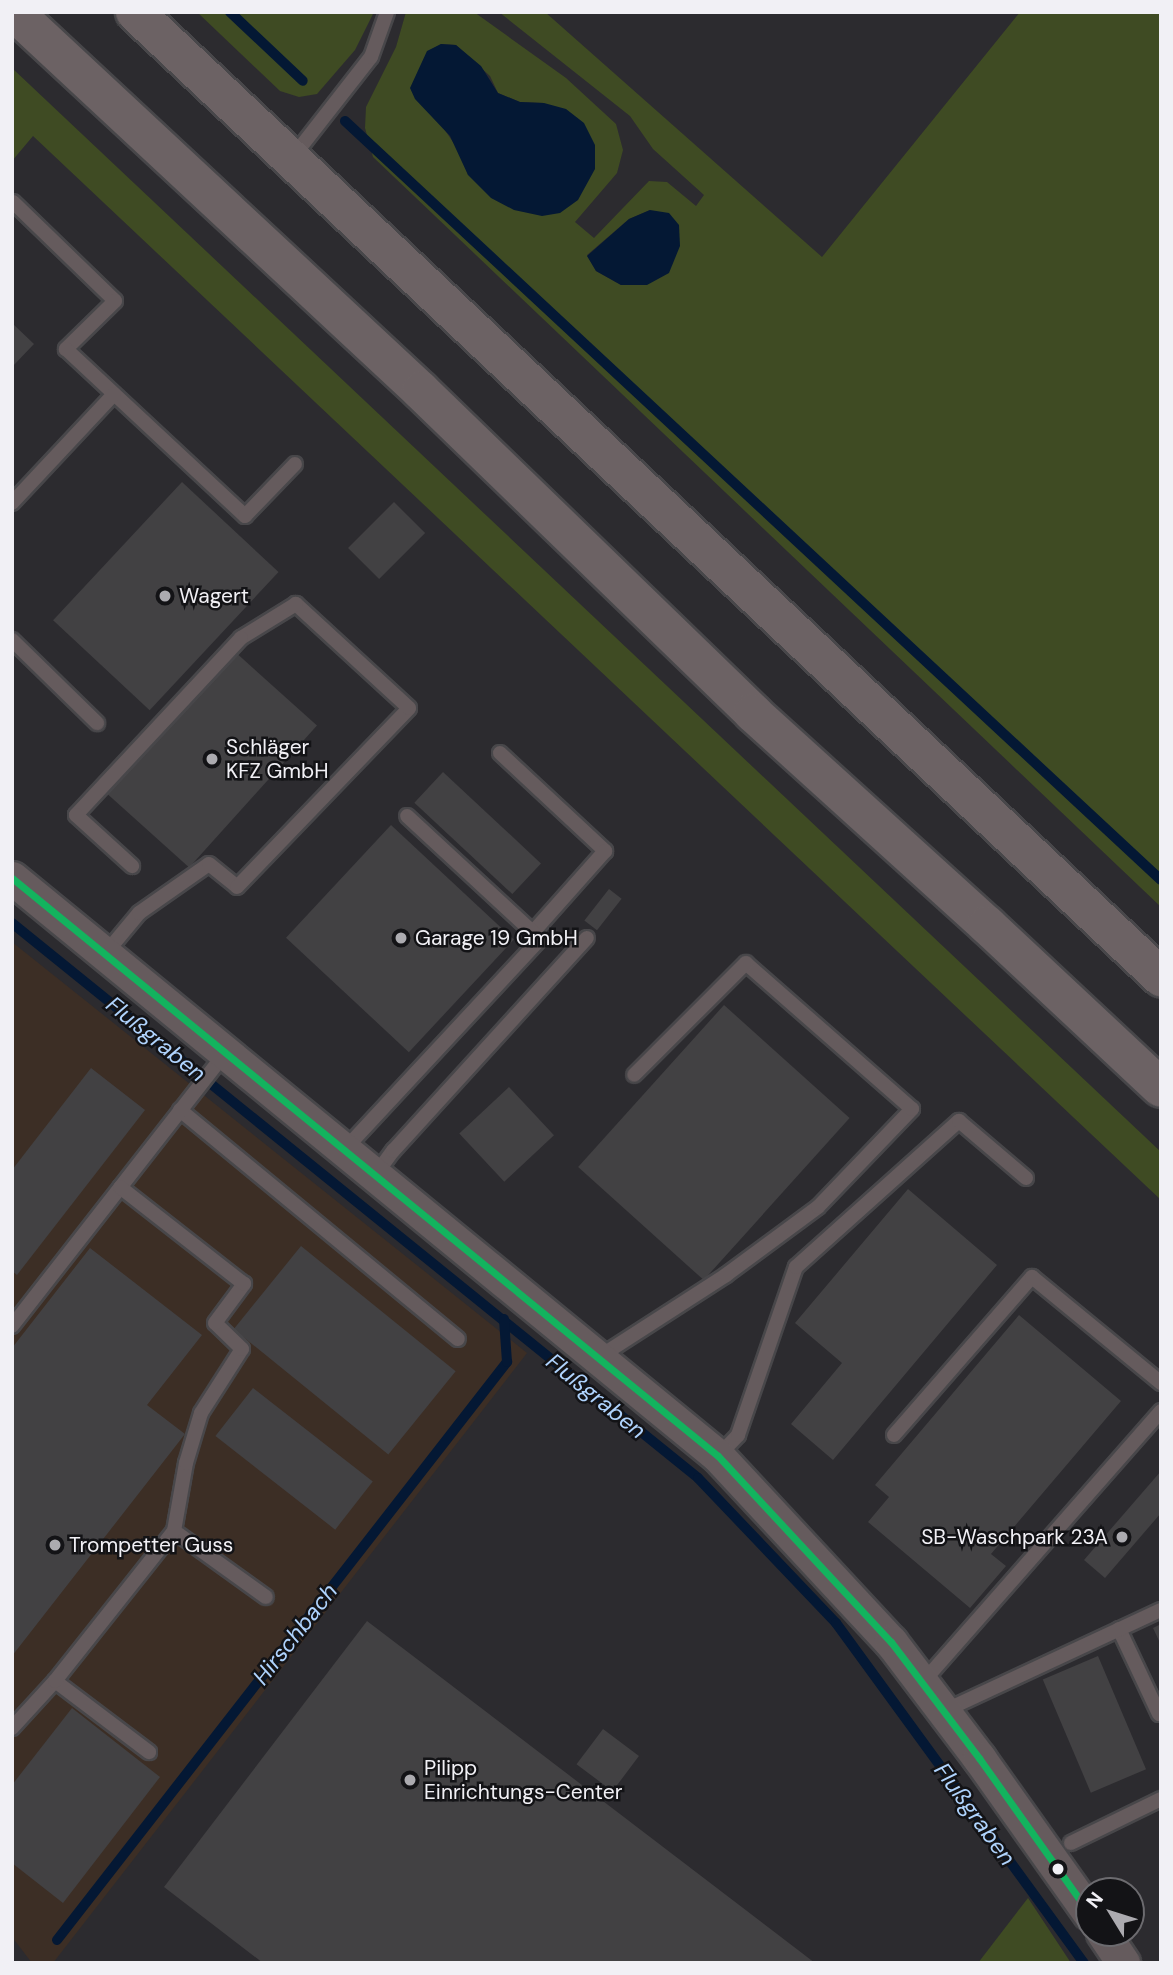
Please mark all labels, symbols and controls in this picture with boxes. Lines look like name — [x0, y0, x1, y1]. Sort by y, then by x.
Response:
place label: Wagert — [179, 583, 249, 609]
marker: Wagert — [157, 588, 173, 604]
place label: Schläger KFZ GmbH — [226, 734, 329, 784]
marker: Schläger KFZ GmbH — [204, 751, 220, 767]
place label: Garage 19 GmbH — [415, 925, 578, 951]
marker: Garage 19 GmbH — [393, 930, 409, 946]
water label: Flußgraben — [101, 990, 211, 1088]
water label: Flußgraben — [541, 1347, 651, 1445]
place label: SB-Waschpark 23A — [921, 1524, 1108, 1550]
marker: SB-Waschpark 23A — [1114, 1529, 1130, 1545]
place label: Trompetter Guss — [69, 1532, 233, 1558]
marker: Trompetter Guss — [47, 1537, 63, 1553]
water label: Hirschbach — [247, 1578, 343, 1690]
place label: Pilipp Einrichtungs-Center — [424, 1755, 622, 1805]
water label: Flußgraben — [928, 1757, 1022, 1871]
marker: Pilipp Einrichtungs-Center — [402, 1772, 418, 1788]
unlabelled marker — [1051, 1862, 1065, 1876]
north arrow — [1075, 1877, 1145, 1947]
text: N — [1081, 1887, 1109, 1913]

